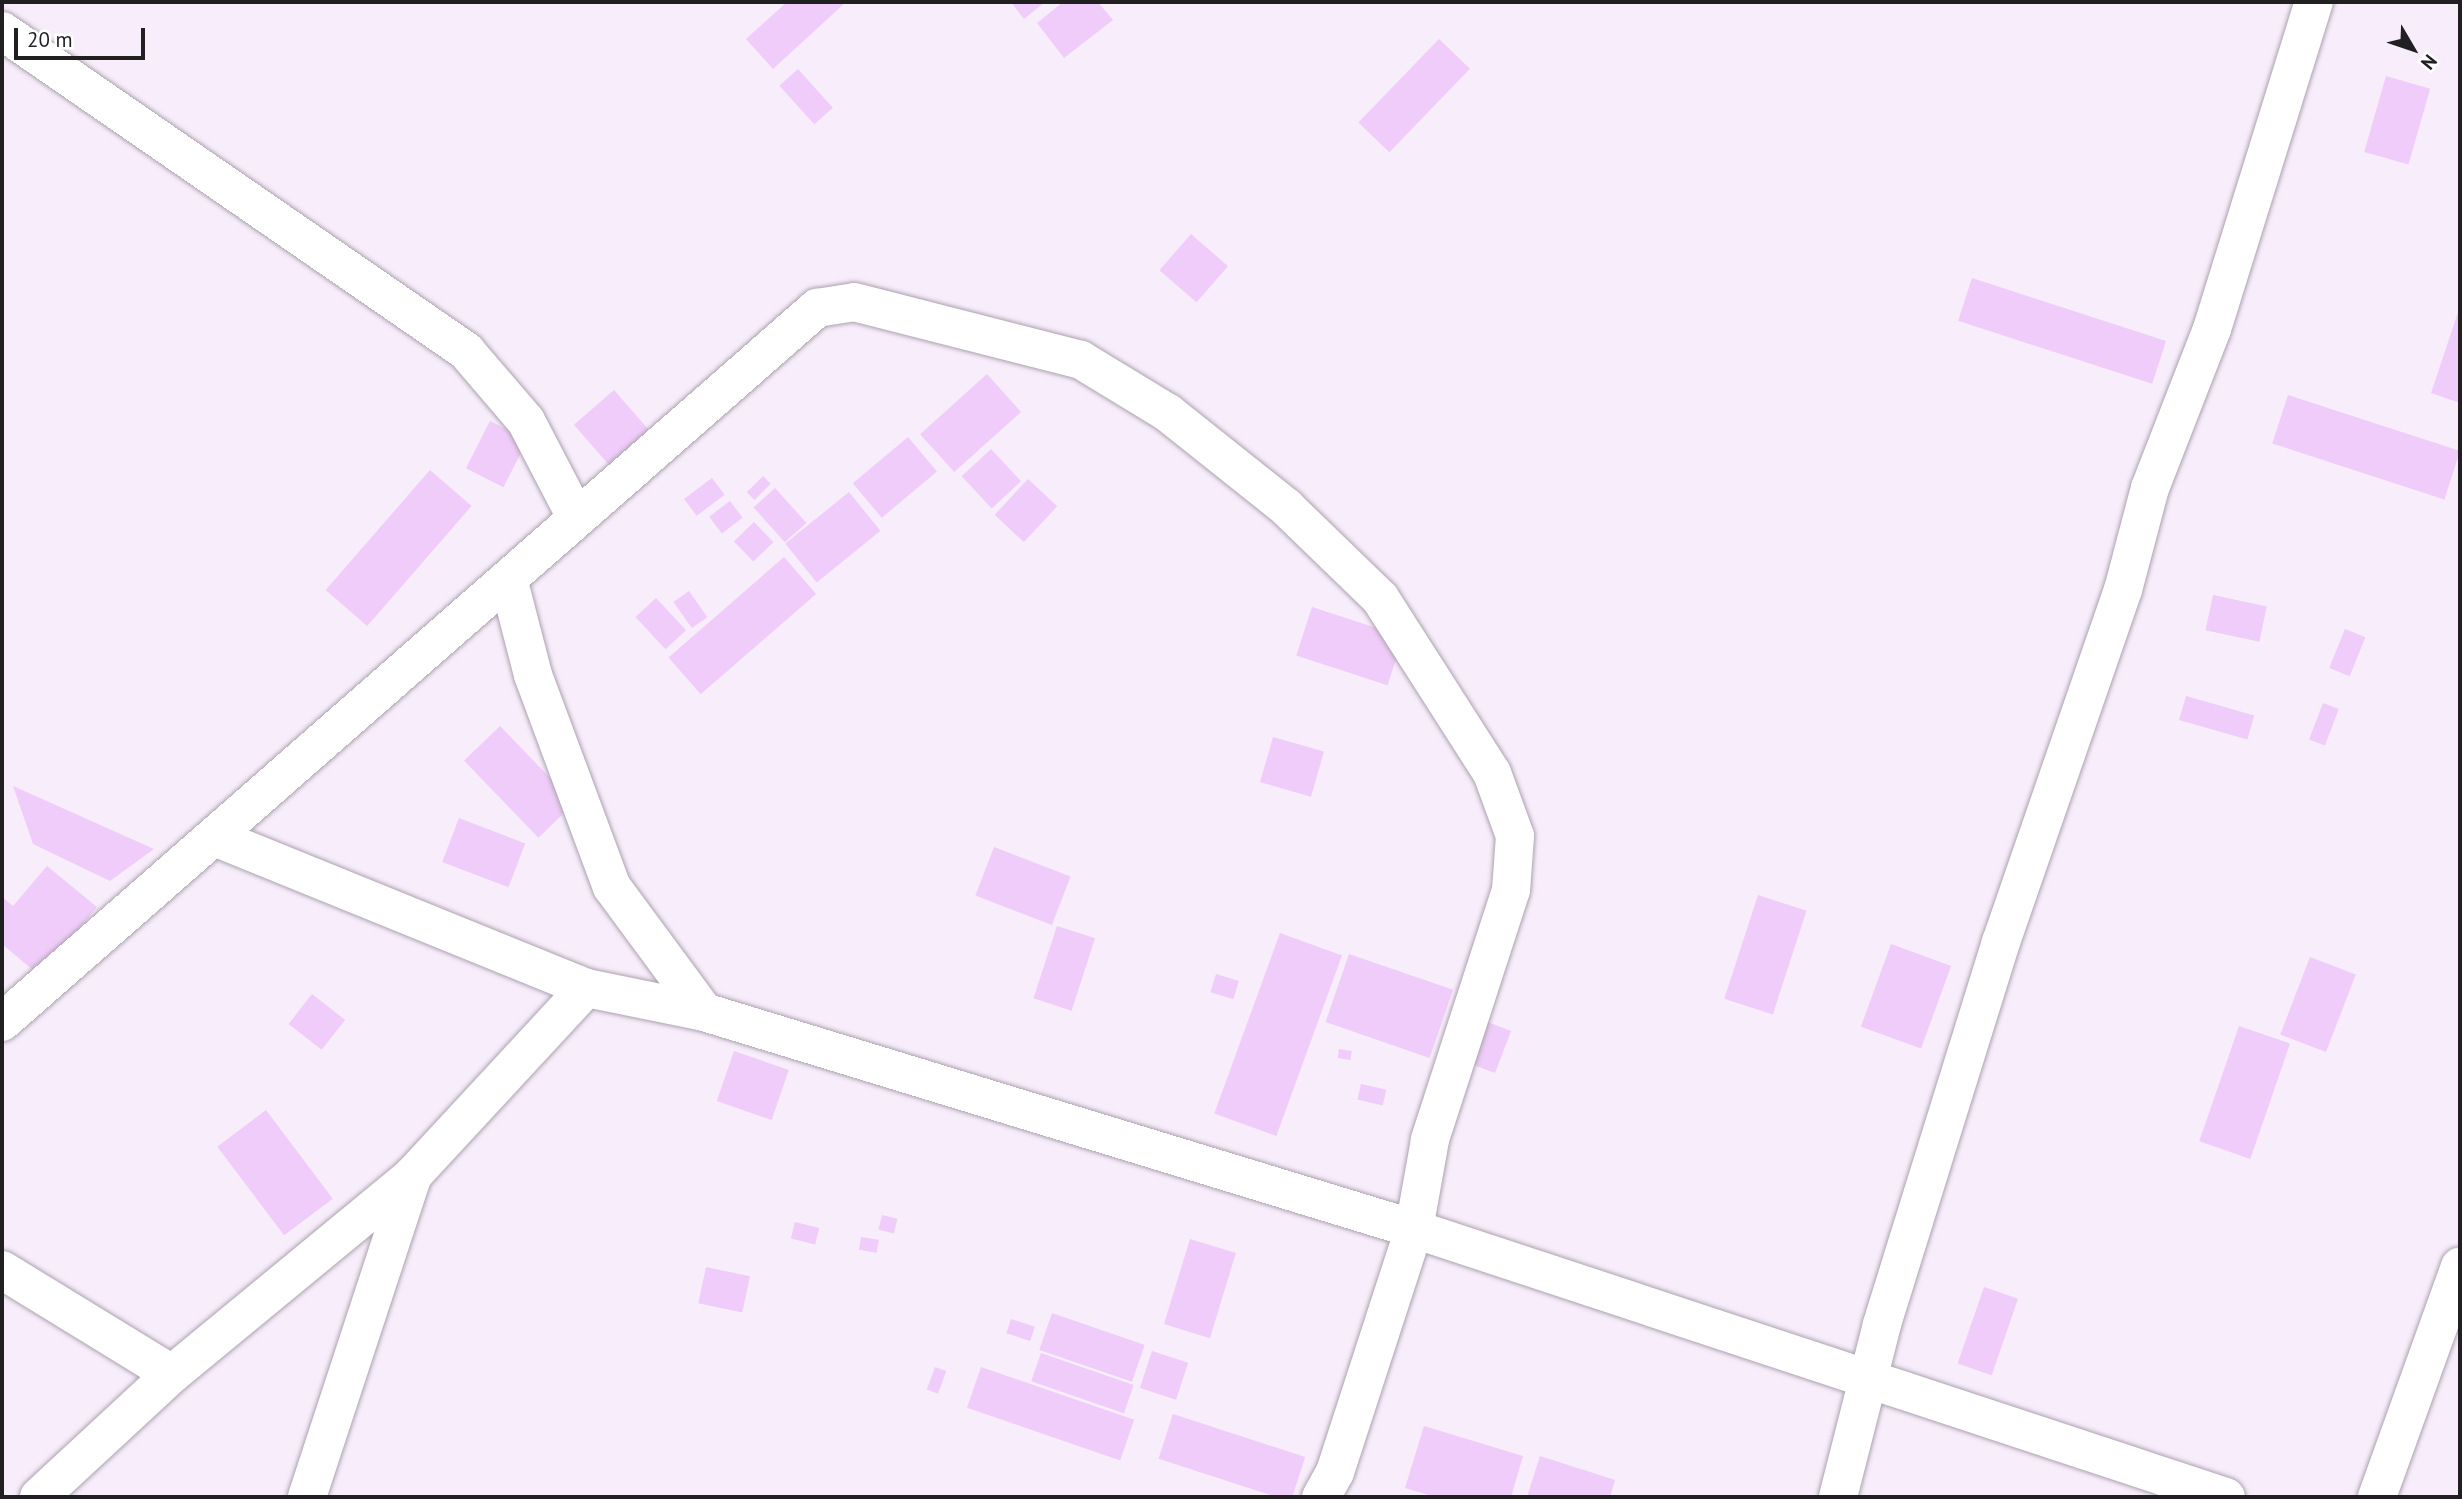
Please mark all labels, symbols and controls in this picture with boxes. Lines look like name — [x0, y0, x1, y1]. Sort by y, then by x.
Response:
scale bar — [18, 14, 149, 58]
north arrow — [2378, 14, 2448, 84]
text: 20 m — [27, 26, 73, 53]
text: N — [2416, 50, 2443, 75]

